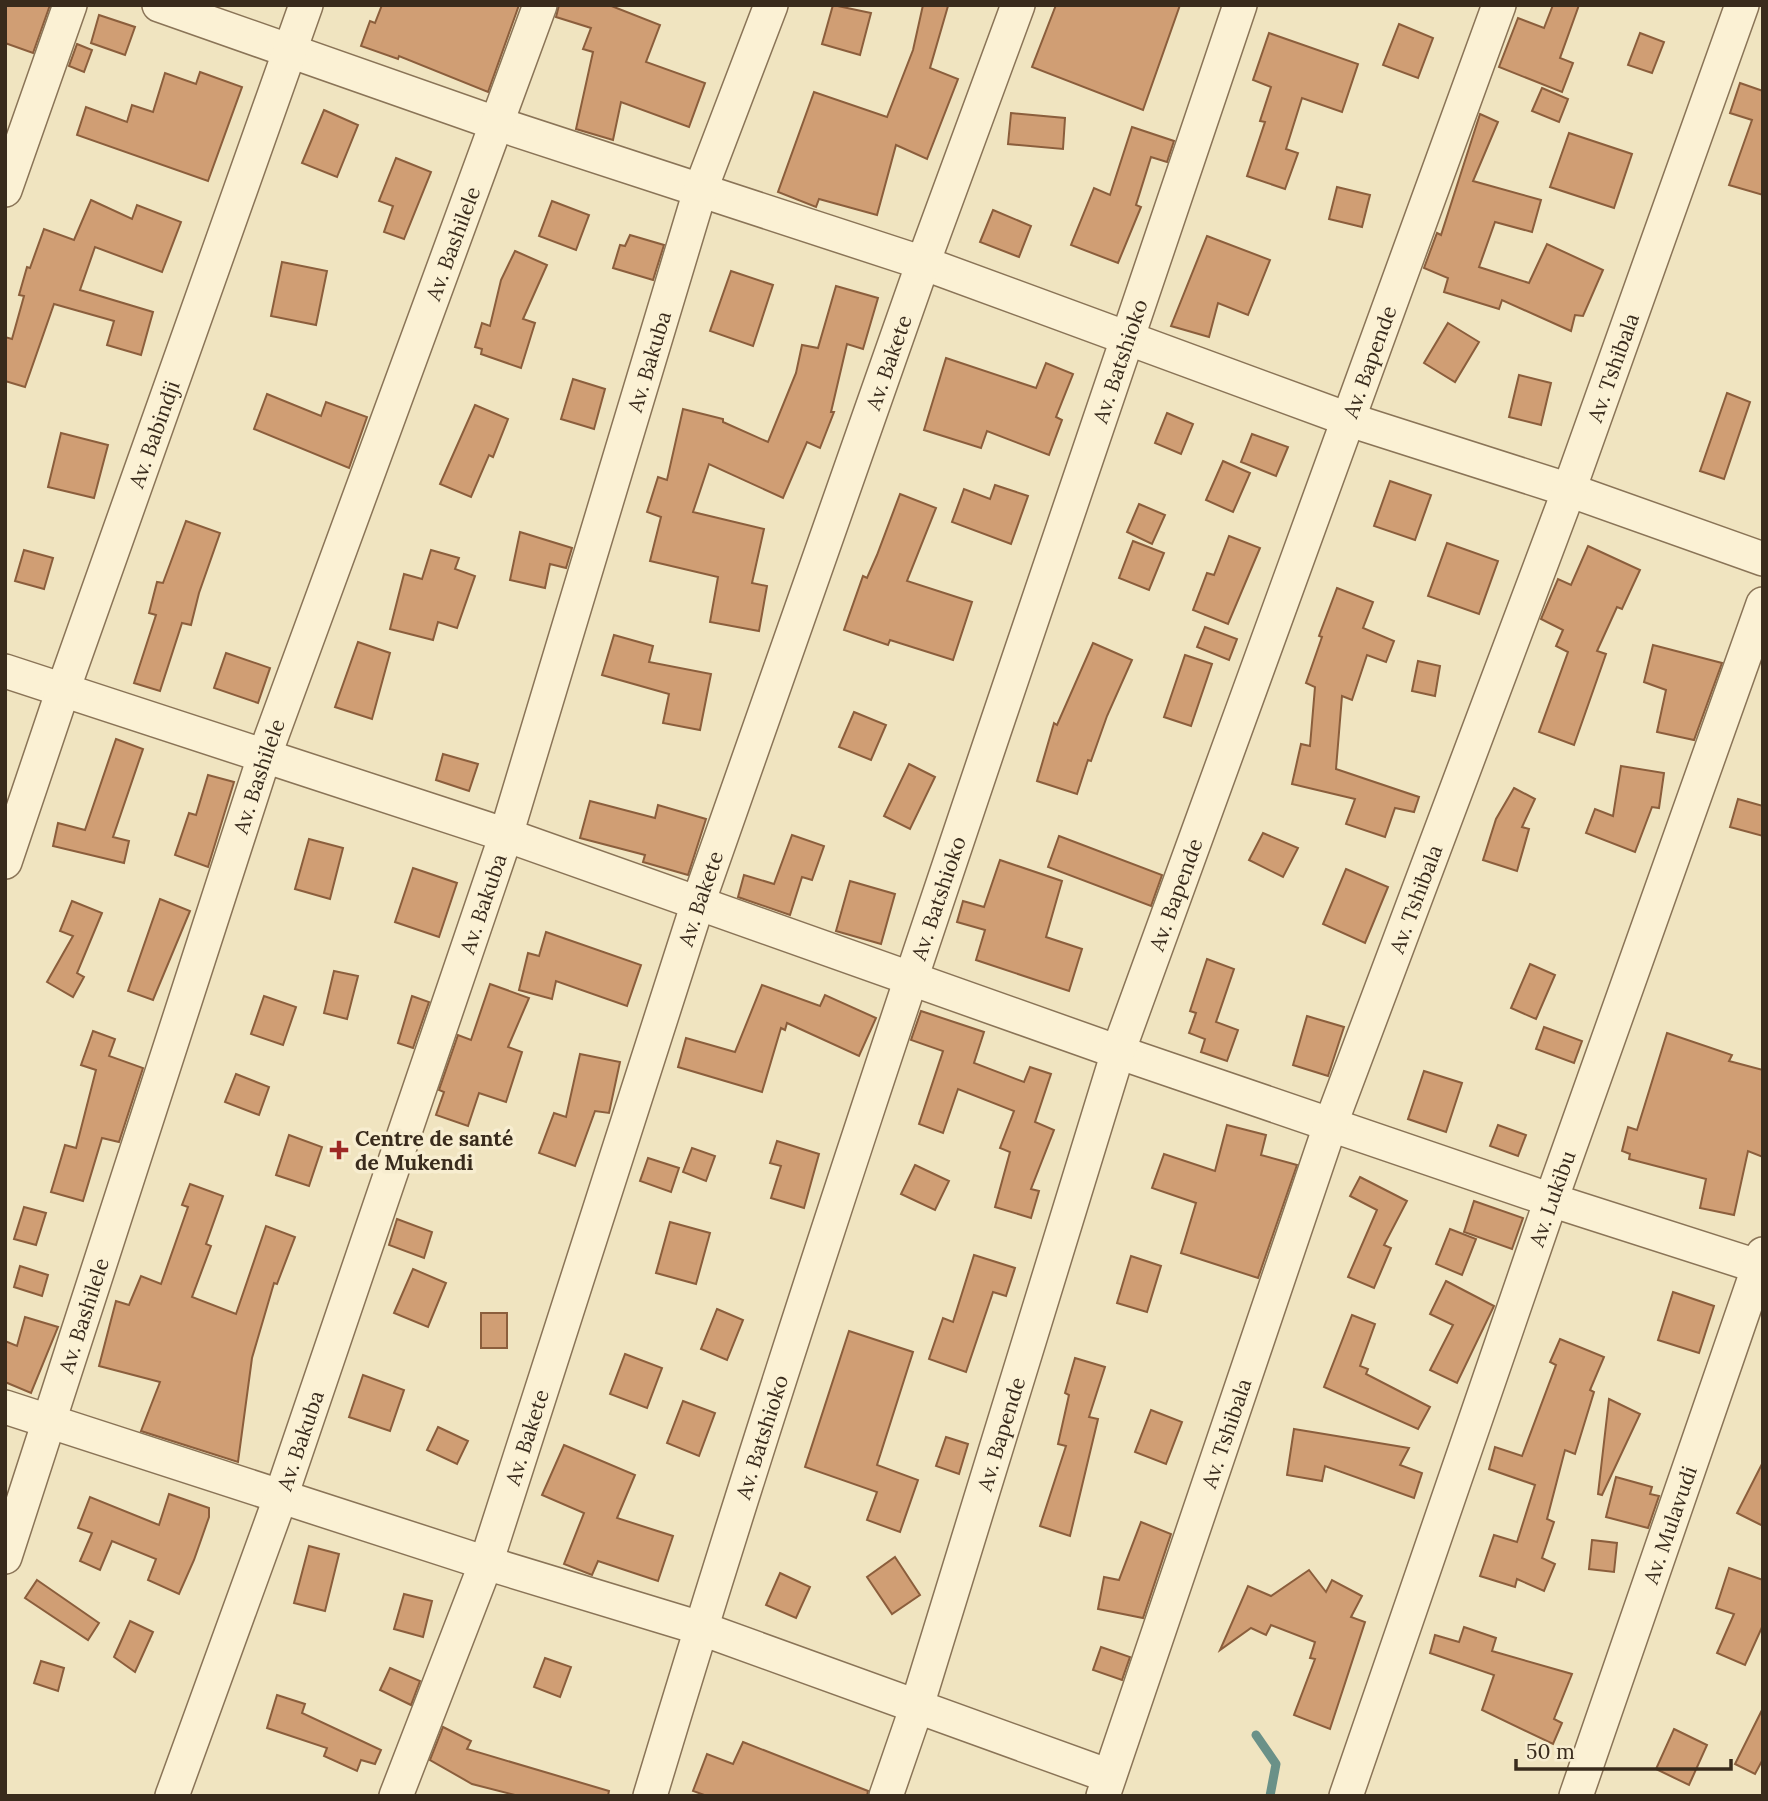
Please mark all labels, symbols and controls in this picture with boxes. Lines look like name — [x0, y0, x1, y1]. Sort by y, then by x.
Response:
street label: Av. Bashilele — [419, 183, 486, 305]
street label: Av. Batshioko — [1086, 296, 1153, 427]
street label: Av. Bapende — [1336, 302, 1402, 423]
street label: Av. Bakuba — [620, 308, 677, 416]
street label: Av. Tshibala — [1581, 309, 1645, 427]
street label: Av. Bakete — [859, 311, 917, 415]
street label: Av. Babindji — [122, 377, 185, 492]
street label: Av. Bashilele — [226, 715, 290, 838]
street label: Av. Batshioko — [904, 833, 971, 965]
street label: Av. Bapende — [1142, 835, 1208, 955]
street label: Av. Tshibala — [1382, 841, 1448, 958]
street label: Av. Bakete — [671, 847, 729, 950]
street label: Av. Bakuba — [453, 850, 512, 958]
place label: Centre de santé de Mukendi — [355, 1125, 513, 1176]
marker: Centre de santé de Mukendi — [329, 1140, 349, 1160]
street label: Av. Lukibu — [1522, 1147, 1581, 1251]
street label: Av. Bashilele — [52, 1254, 115, 1377]
street label: Av. Batshioko — [729, 1371, 794, 1503]
street label: Av. Bapende — [970, 1373, 1031, 1495]
street label: Av. Tshibala — [1194, 1375, 1257, 1493]
street label: Av. Bakete — [498, 1386, 554, 1489]
street label: Av. Bakuba — [270, 1387, 330, 1495]
street label: Av. Mulavudi — [1636, 1462, 1702, 1588]
scale bar — [1516, 1728, 1731, 1772]
text: 50 m — [1526, 1738, 1575, 1765]

